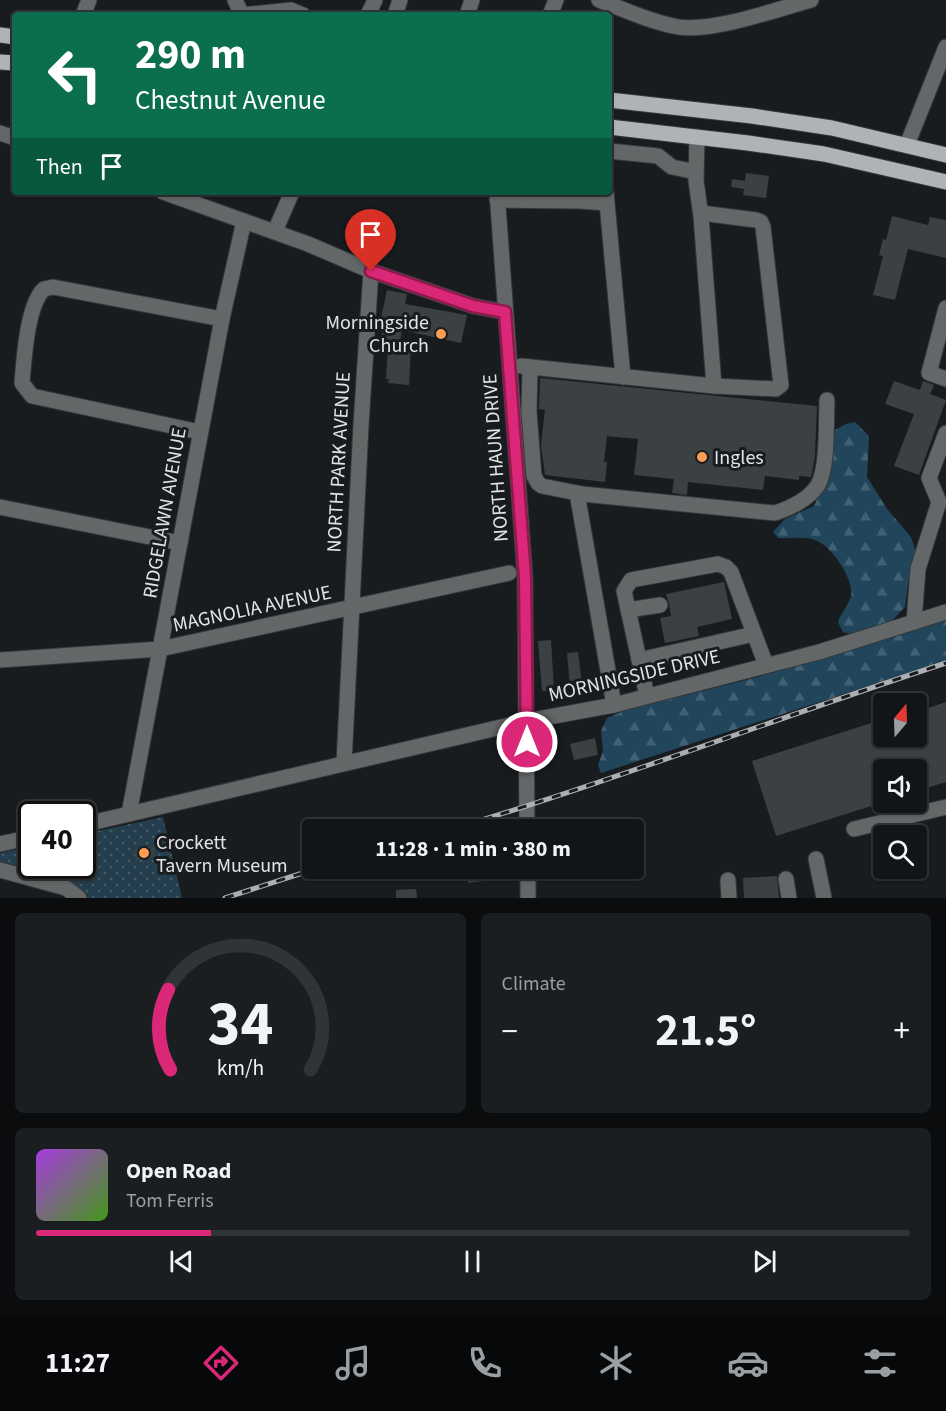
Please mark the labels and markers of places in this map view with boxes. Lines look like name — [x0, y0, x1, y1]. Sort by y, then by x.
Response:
pin — [345, 209, 396, 271]
place label: Morningside Church — [325, 309, 429, 360]
marker: Morningside Church — [434, 327, 448, 341]
place label: Ingles — [714, 444, 764, 472]
marker: Ingles — [695, 450, 709, 464]
place label: Crockett Tavern Museum — [156, 829, 288, 880]
marker: Crockett Tavern Museum — [137, 846, 151, 860]

